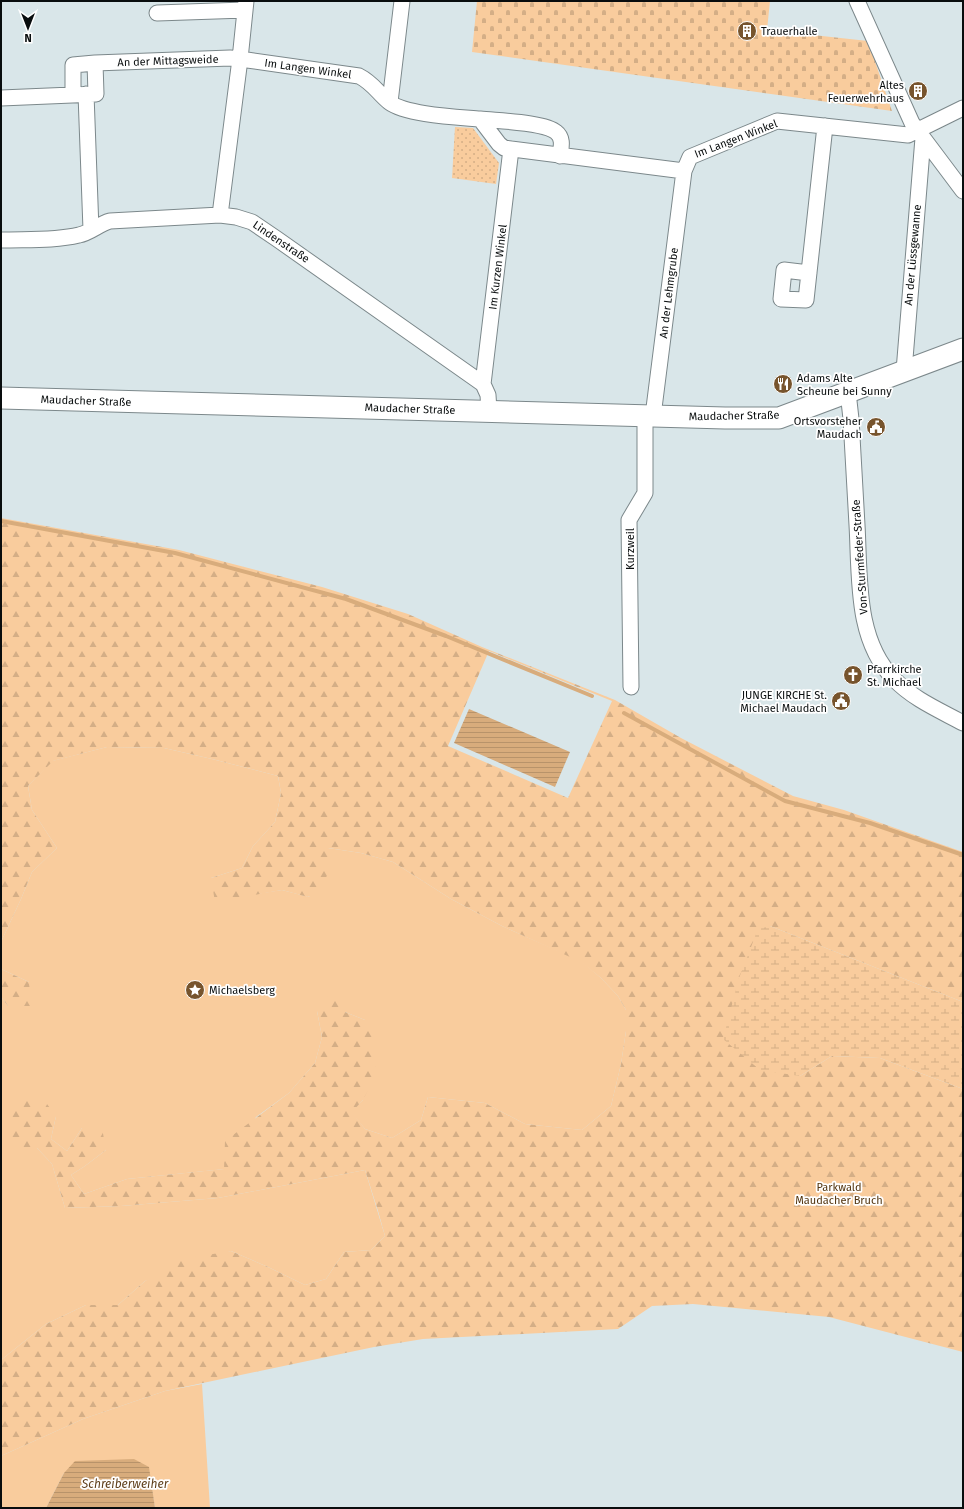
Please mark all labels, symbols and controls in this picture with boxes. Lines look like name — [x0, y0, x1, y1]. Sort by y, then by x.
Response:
north arrow — [8, 8, 48, 48]
building icon: Trauerhalle — [736, 20, 758, 42]
place label: Trauerhalle — [761, 25, 818, 38]
text: N — [24, 31, 32, 44]
street label: An der Mittagsweide — [117, 53, 219, 69]
street label: Im Langen Winkel — [264, 56, 352, 82]
place label: Altes Feuerwehrhaus — [828, 79, 904, 105]
building icon: Altes Feuerwehrhaus — [907, 80, 929, 102]
street label: Im Langen Winkel — [693, 117, 779, 161]
street label: An der Lüssgewanne — [902, 204, 924, 306]
street label: Lindenstraße — [250, 218, 312, 266]
street label: Im Kurzen Winkel — [486, 224, 510, 310]
street label: An der Lehmgrube — [657, 247, 681, 339]
place label: Adams Alte Scheune bei Sunny — [797, 372, 892, 398]
restaurant icon: Adams Alte Scheune bei Sunny — [772, 373, 794, 395]
street label: Maudacher Straße — [40, 393, 132, 409]
street label: Maudacher Straße — [364, 401, 456, 417]
street label: Maudacher Straße — [689, 409, 779, 423]
place label: Ortsvorsteher Maudach — [794, 415, 863, 441]
public building icon: Ortsvorsteher Maudach — [865, 416, 887, 438]
street label: Von-Sturmfeder-Straße — [850, 499, 870, 615]
street label: Kurzweil — [624, 528, 637, 570]
place label: Pfarrkirche St. Michael — [867, 663, 922, 689]
church icon: Pfarrkirche St. Michael — [842, 664, 864, 686]
place label: JUNGE KIRCHE St. Michael Maudach — [740, 689, 827, 715]
public building icon: JUNGE KIRCHE St. Michael Maudach — [830, 690, 852, 712]
place icon: Michaelsberg — [184, 979, 206, 1001]
place label: Michaelsberg — [209, 984, 275, 997]
park label: Parkwald Maudacher Bruch — [795, 1181, 883, 1207]
water label: Schreiberweiher — [81, 1477, 169, 1491]

